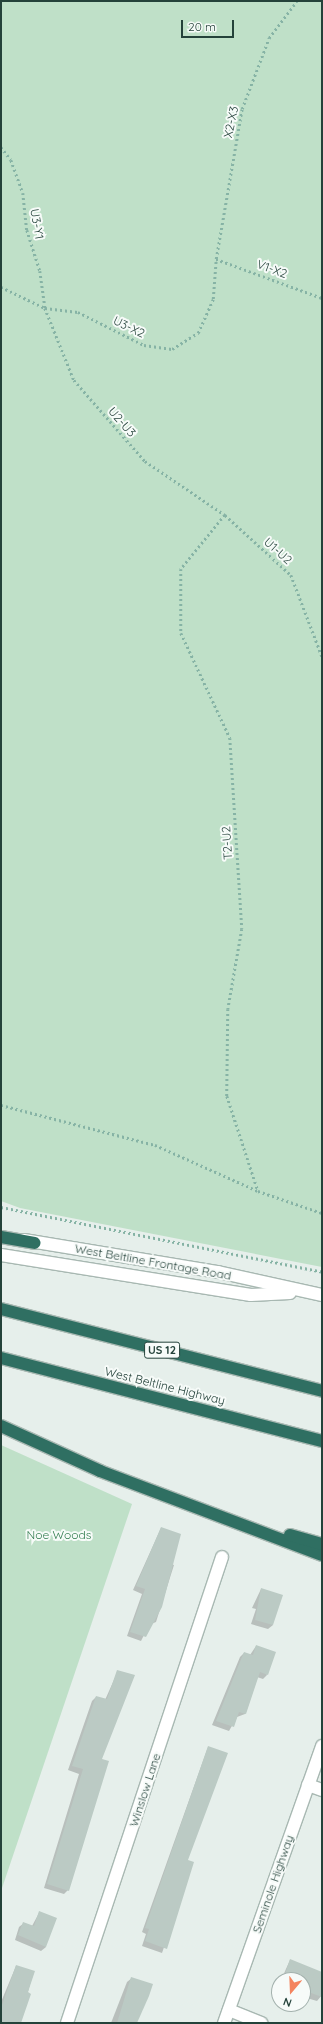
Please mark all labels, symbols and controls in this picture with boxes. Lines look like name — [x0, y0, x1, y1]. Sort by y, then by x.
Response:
scale bar — [183, 12, 236, 38]
text: 20 m — [188, 19, 216, 34]
street label: X2-X3 — [221, 105, 241, 139]
street label: U3-Y1 — [27, 208, 47, 240]
street label: V1-X2 — [255, 257, 289, 281]
street label: U3-X2 — [111, 313, 147, 341]
street label: U2-U3 — [105, 404, 139, 440]
street label: U1-U2 — [261, 535, 295, 567]
street label: T2-U2 — [219, 826, 235, 860]
street label: West Beltline Frontage Road — [74, 1241, 232, 1283]
road number: US 12 — [144, 1341, 180, 1359]
street label: West Beltline Highway — [103, 1364, 227, 1408]
park label: Noe Woods — [27, 1528, 91, 1542]
street label: Winslow Lane — [126, 1751, 164, 1829]
street label: Seminole Highway — [249, 1833, 297, 1935]
north arrow — [271, 1972, 311, 2012]
text: N — [281, 1994, 294, 2010]

